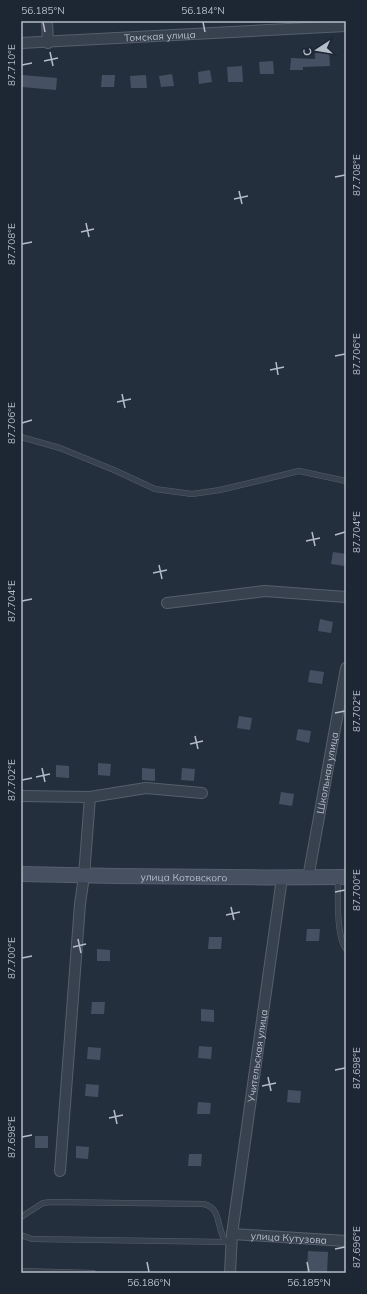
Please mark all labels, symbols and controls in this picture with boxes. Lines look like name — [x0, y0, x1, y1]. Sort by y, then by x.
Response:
text: 56.185°N — [21, 4, 65, 17]
text: 56.184°N — [181, 4, 225, 17]
street label: Томская улица — [124, 27, 196, 44]
north arrow — [297, 30, 337, 70]
text: 87.710°E — [5, 44, 18, 86]
text: С — [299, 46, 315, 57]
text: 87.708°E — [350, 154, 363, 196]
text: 87.708°E — [5, 223, 18, 265]
text: 87.706°E — [350, 333, 363, 375]
text: 87.706°E — [5, 402, 18, 444]
text: 87.704°E — [350, 511, 363, 553]
text: 87.704°E — [5, 580, 18, 622]
text: 87.702°E — [350, 690, 363, 732]
street label: Школьная улица — [313, 731, 341, 815]
text: 87.702°E — [5, 759, 18, 801]
text: 87.700°E — [350, 869, 363, 911]
street label: улица Котовского — [141, 870, 228, 884]
text: 87.700°E — [5, 937, 18, 979]
street label: Учительская улица — [244, 1009, 270, 1104]
text: 87.698°E — [350, 1047, 363, 1089]
text: 87.698°E — [5, 1116, 18, 1158]
text: 87.696°E — [350, 1226, 363, 1268]
street label: улица Кутузова — [250, 1229, 327, 1246]
text: 56.186°N — [127, 1276, 171, 1289]
text: 56.185°N — [287, 1276, 331, 1289]

